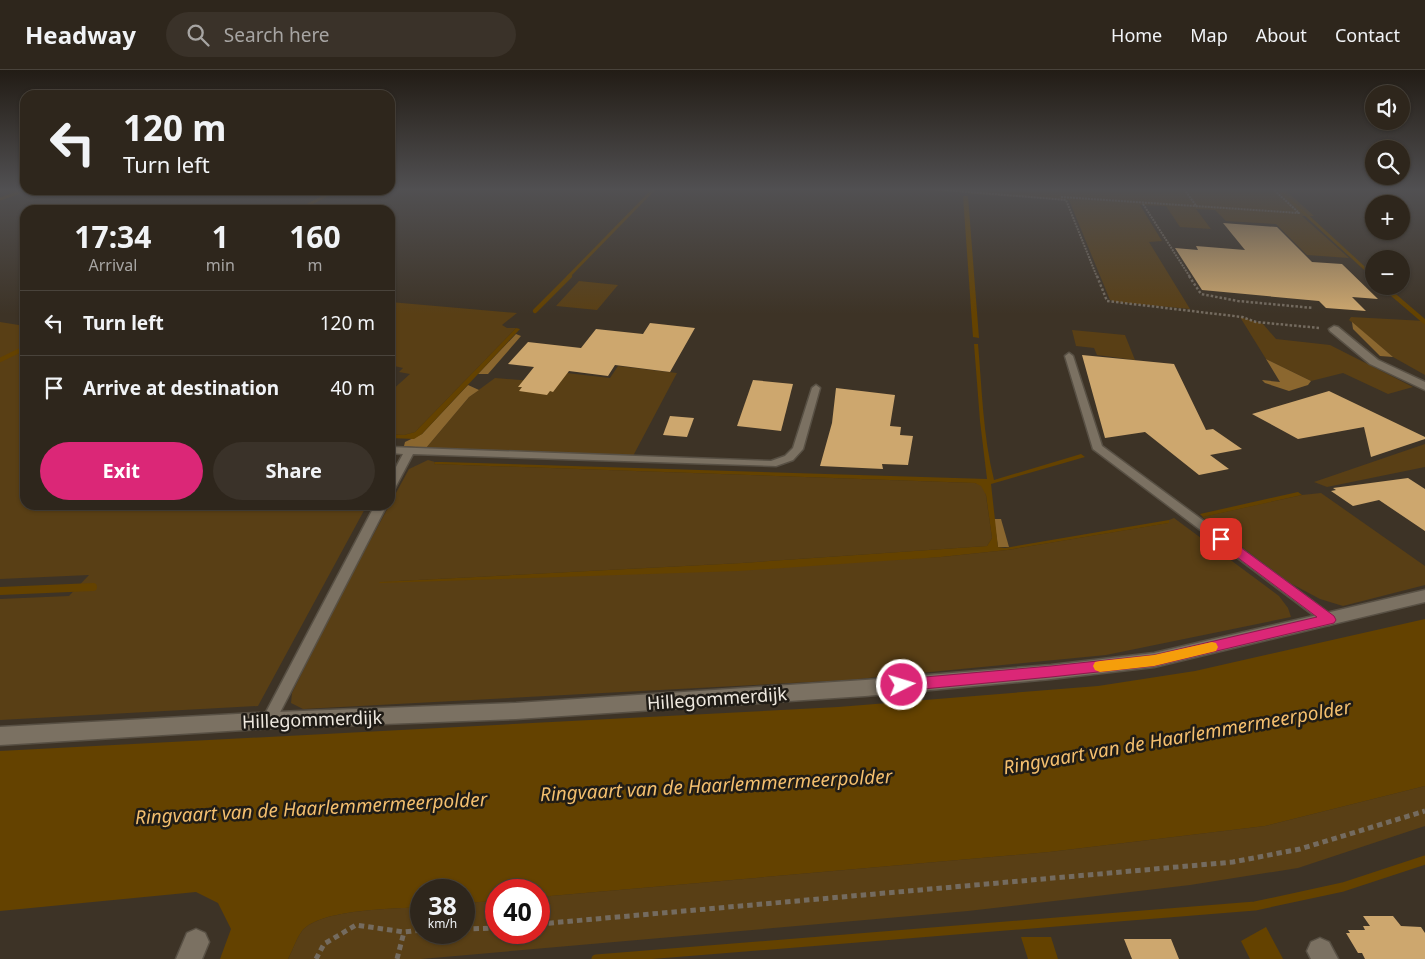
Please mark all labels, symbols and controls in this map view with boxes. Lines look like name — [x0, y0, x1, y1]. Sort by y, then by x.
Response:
search box — [166, 12, 516, 57]
text: Headway — [25, 18, 136, 51]
icon: search — [184, 21, 212, 49]
text: Search here — [224, 22, 330, 48]
text: Home — [1111, 23, 1162, 47]
text: Map — [1190, 23, 1228, 47]
text: About — [1256, 23, 1307, 47]
text: Contact — [1335, 23, 1400, 47]
map controls — [1365, 85, 1410, 295]
button: sound — [1365, 85, 1410, 130]
text: 120 m — [123, 104, 226, 151]
icon: left — [40, 110, 105, 175]
button: search — [1365, 140, 1410, 185]
text: Turn left — [123, 149, 210, 179]
button: + — [1365, 195, 1410, 240]
text: 17:34 — [74, 216, 151, 257]
text: 1 — [212, 216, 229, 257]
text: 160 — [289, 216, 341, 257]
button: − — [1365, 250, 1410, 295]
text: Arrival — [88, 254, 137, 276]
text: min — [206, 254, 235, 276]
text: m — [307, 254, 322, 276]
icon: left — [40, 309, 68, 337]
text: Turn left — [83, 310, 164, 336]
text: 120 m — [320, 310, 375, 336]
icon: arrive — [40, 374, 68, 402]
text: Arrive at destination — [83, 375, 279, 401]
text: 40 m — [331, 375, 375, 401]
button: Exit — [40, 442, 203, 500]
button: Share — [213, 442, 375, 500]
pin — [1200, 518, 1242, 560]
icon: arrive — [1207, 525, 1235, 553]
position arrow — [875, 658, 927, 710]
street label: Hillegommerdijk — [646, 681, 788, 715]
water label: Ringvaart van de Haarlemmermeerpolder — [1001, 693, 1354, 780]
street label: Hillegommerdijk — [241, 705, 383, 733]
water label: Ringvaart van de Haarlemmermeerpolder — [539, 763, 894, 807]
water label: Ringvaart van de Haarlemmermeerpolder — [134, 786, 489, 830]
speed limit sign: 40 — [485, 879, 550, 944]
text: 38 — [428, 888, 457, 922]
text: km/h — [428, 915, 457, 932]

